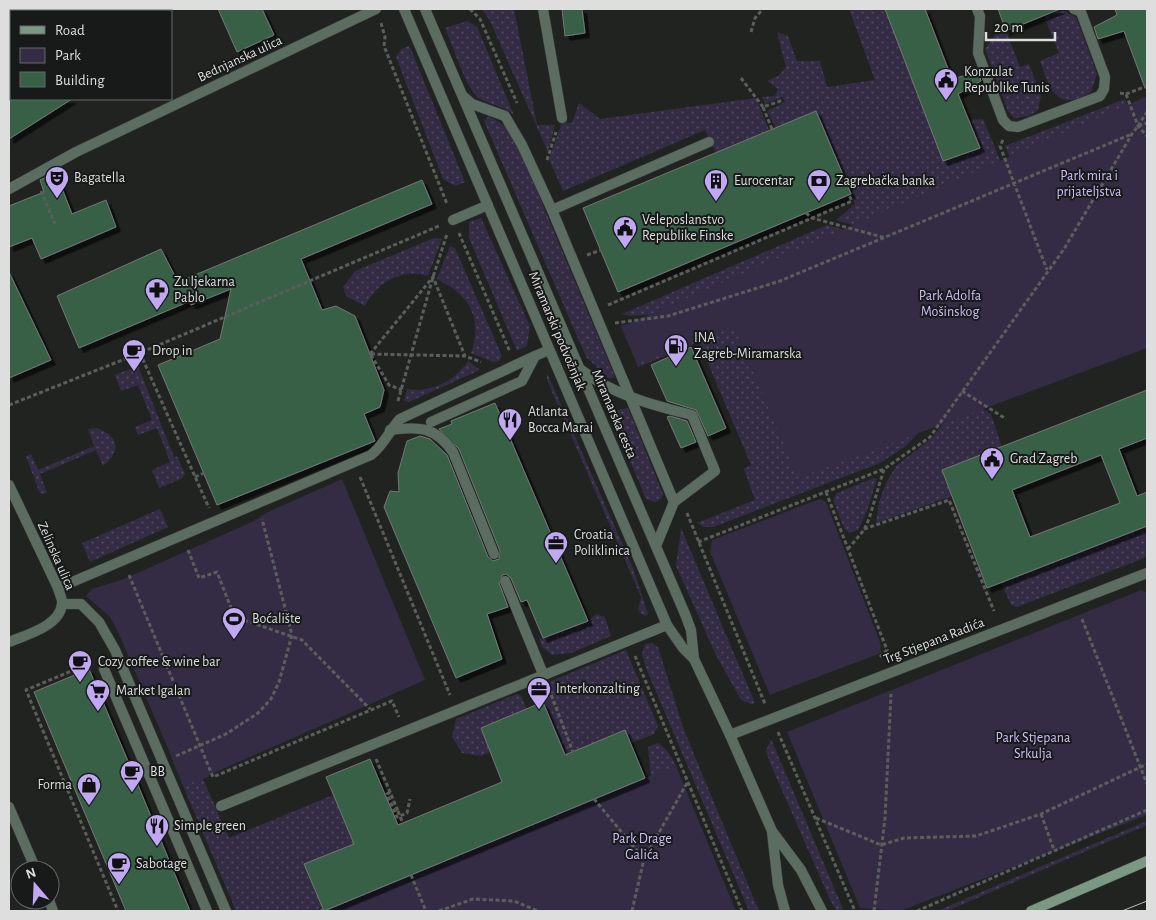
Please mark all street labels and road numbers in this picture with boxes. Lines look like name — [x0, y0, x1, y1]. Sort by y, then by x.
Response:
street label: Bednjanska ulica — [196, 33, 285, 85]
street label: Miramarski podvožnjak — [526, 270, 589, 393]
street label: Miramarska cesta — [589, 367, 639, 461]
street label: Zelinska ulica — [35, 520, 78, 593]
street label: Trg Stjepana Radića — [882, 615, 987, 667]

